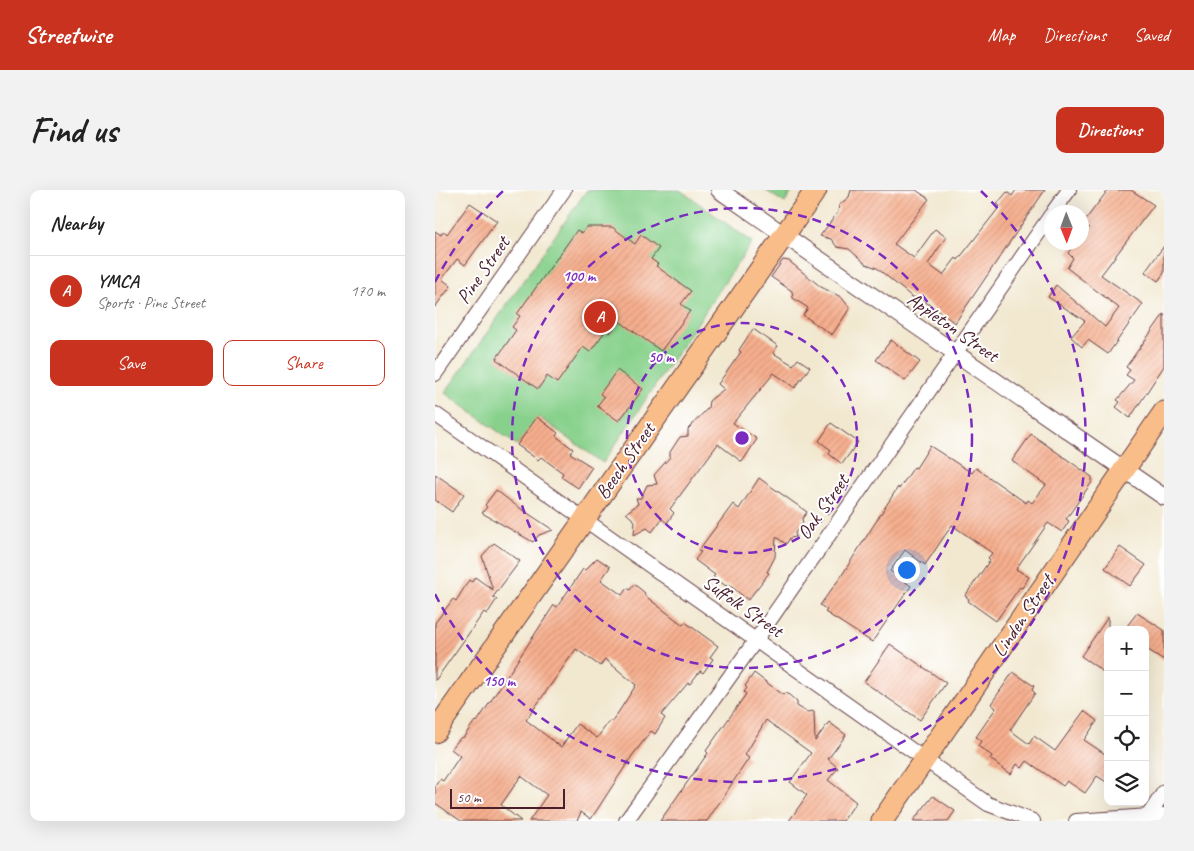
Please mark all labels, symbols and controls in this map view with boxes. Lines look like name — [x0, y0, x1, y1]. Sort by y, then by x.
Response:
text: Streetwise — [25, 20, 111, 50]
text: Map — [988, 24, 1015, 46]
text: Directions — [1043, 24, 1106, 46]
text: Saved — [1134, 24, 1169, 46]
button: Directions — [1056, 107, 1164, 153]
text: Find us — [30, 108, 117, 153]
north arrow — [1044, 205, 1089, 250]
text: Nearby — [50, 210, 103, 236]
street label: Pine Street — [451, 229, 517, 309]
text: 100 m — [563, 267, 597, 286]
text: YMCA — [97, 269, 139, 293]
text: A — [62, 281, 70, 301]
text: 170 m — [351, 281, 385, 301]
street label: Appleton Street — [903, 286, 1005, 369]
text: Sports · Pine Street — [97, 293, 205, 313]
pin: A — [584, 298, 616, 336]
button: Save — [50, 340, 213, 386]
button: Share — [223, 340, 385, 386]
text: 50 m — [648, 348, 675, 367]
street label: Beech Street — [590, 416, 662, 504]
centre of rings — [733, 429, 751, 447]
street label: Oak Street — [792, 468, 856, 544]
your location — [894, 557, 920, 583]
street label: Linden Street — [987, 568, 1061, 662]
street label: Suffolk Street — [698, 569, 790, 644]
map controls — [1104, 626, 1149, 806]
button: + — [1104, 626, 1149, 671]
button: − — [1104, 671, 1149, 716]
text: 150 m — [483, 672, 517, 691]
button: locate — [1104, 716, 1149, 761]
button: layers — [1104, 761, 1149, 806]
scale bar — [450, 786, 565, 809]
text: 50 m — [457, 789, 481, 806]

